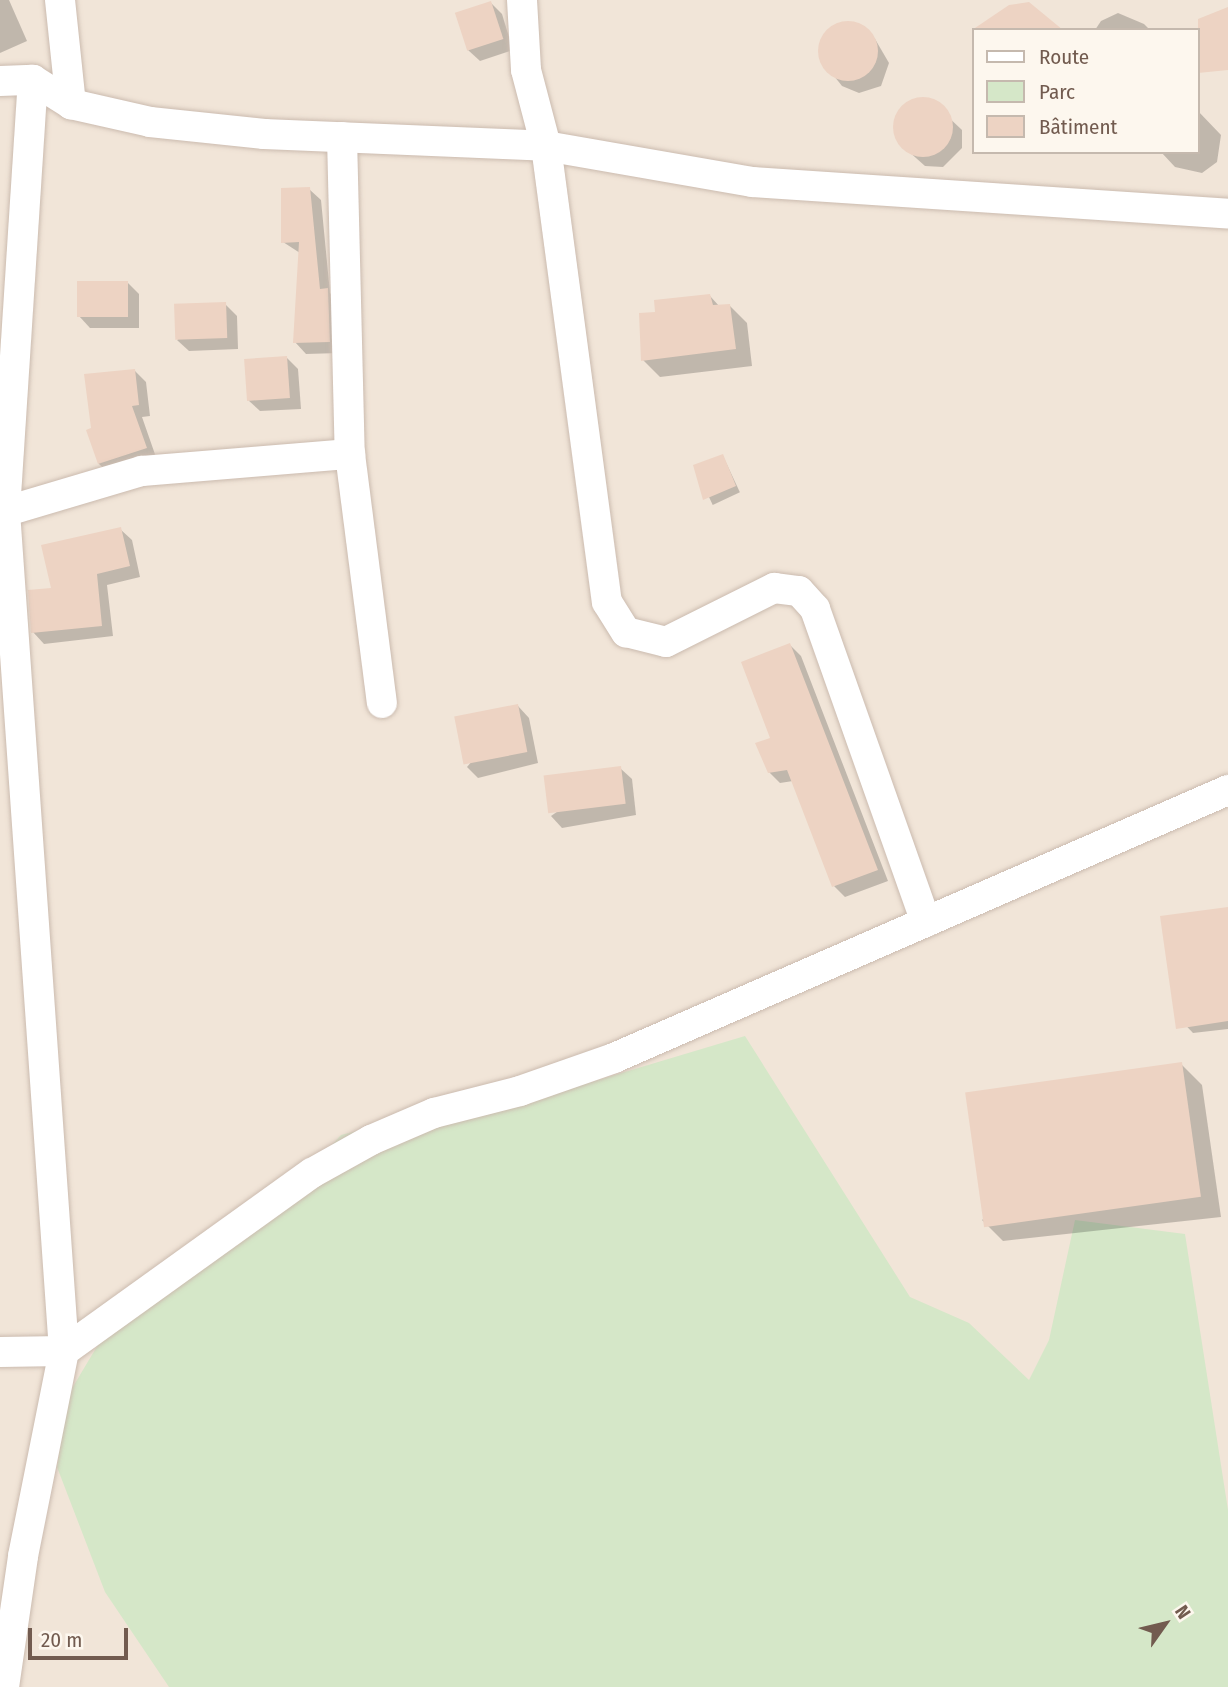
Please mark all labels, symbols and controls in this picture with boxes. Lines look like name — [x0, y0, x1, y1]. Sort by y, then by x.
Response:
legend — [972, 28, 1200, 154]
text: Route — [1039, 44, 1089, 70]
text: Parc — [1039, 79, 1075, 105]
text: Bâtiment — [1039, 114, 1117, 140]
north arrow — [1130, 1589, 1200, 1659]
text: N — [1170, 1601, 1196, 1623]
scale bar — [32, 1614, 131, 1658]
text: 20 m — [41, 1627, 82, 1653]

